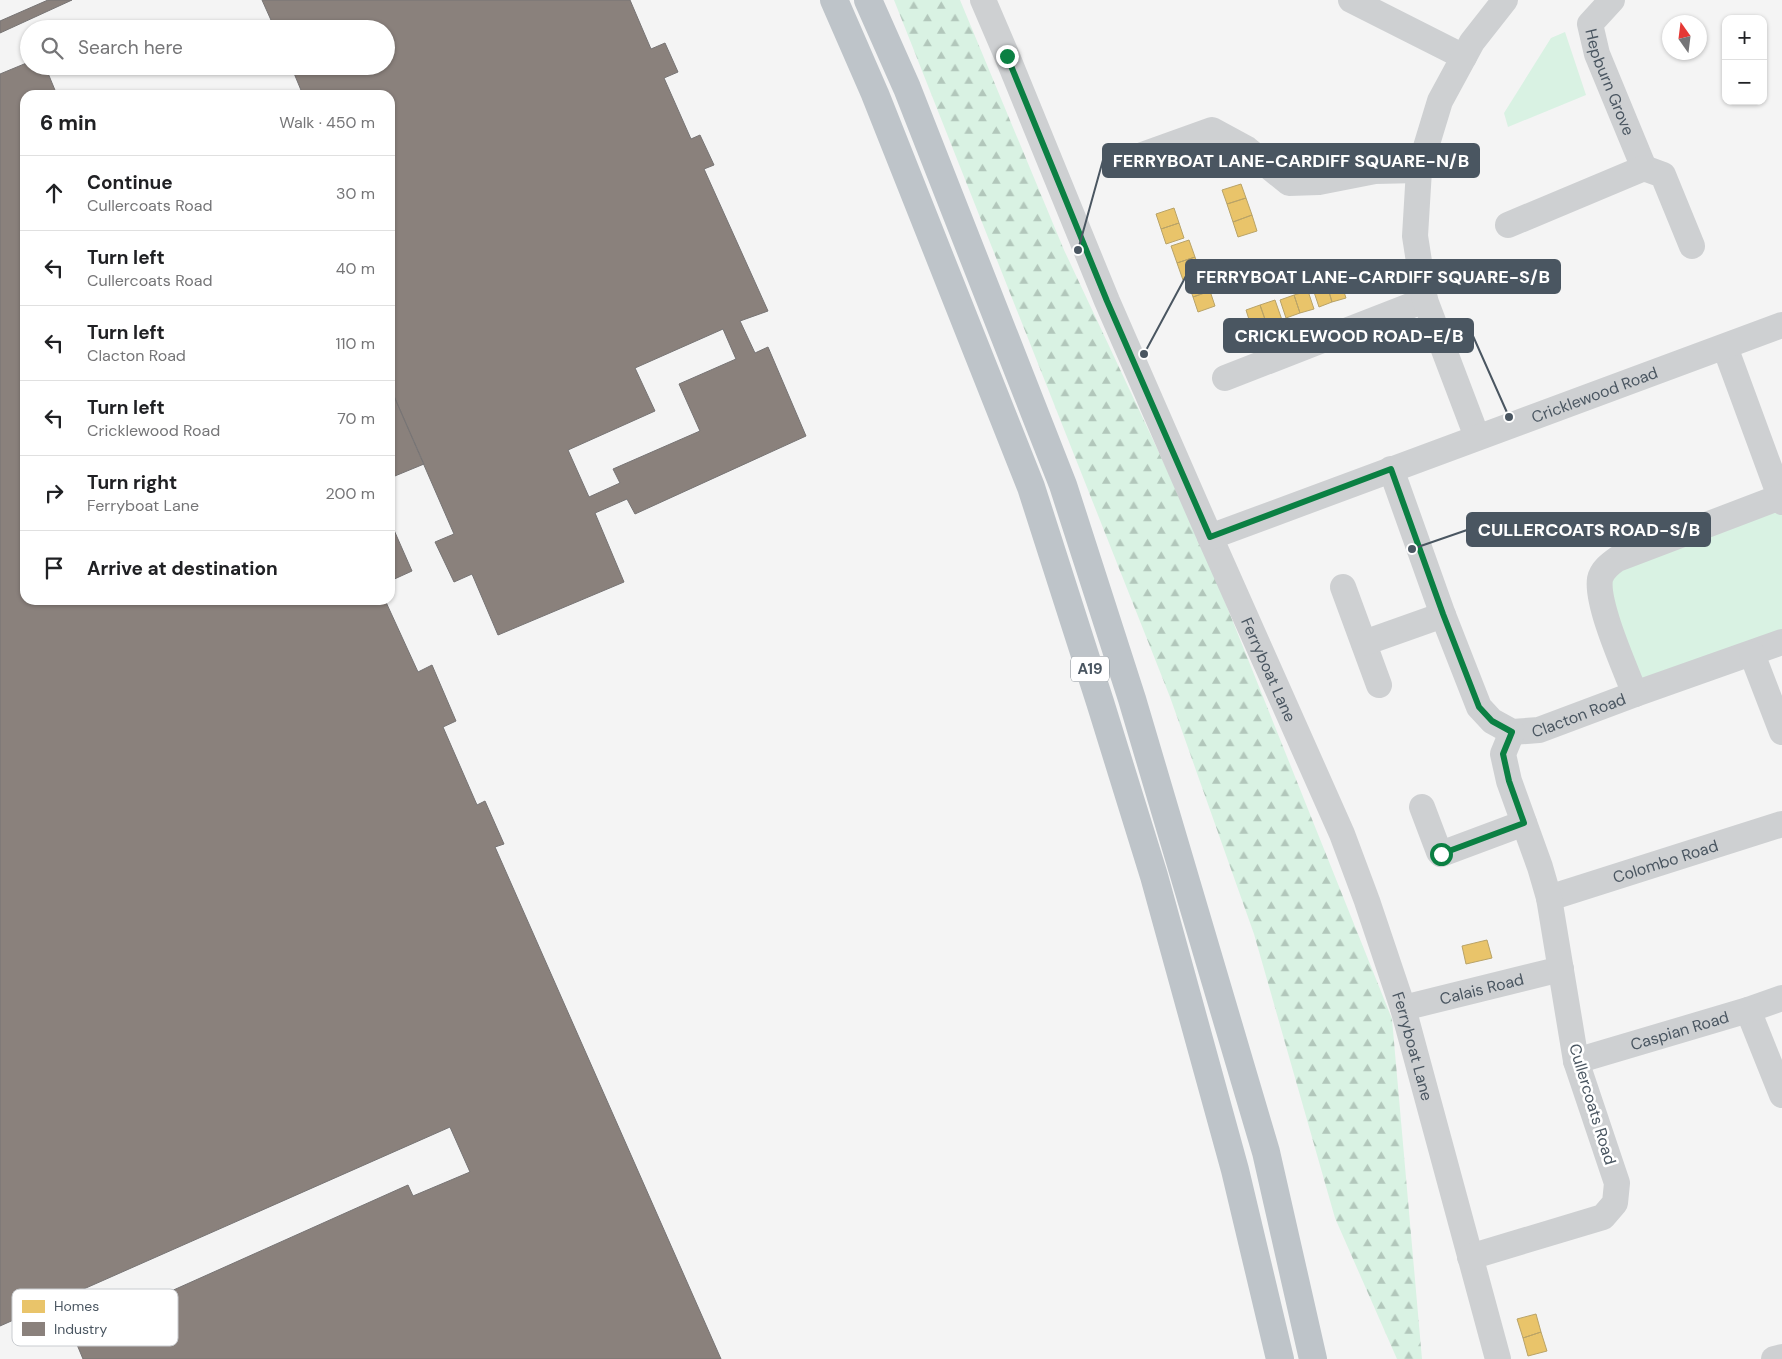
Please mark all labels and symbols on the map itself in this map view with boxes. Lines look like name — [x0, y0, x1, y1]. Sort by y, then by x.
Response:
north arrow — [1662, 15, 1707, 60]
street label: Hepburn Grove — [1580, 27, 1639, 139]
route end — [996, 45, 1019, 68]
callout: FERRYBOAT LANE-CARDIFF SQUARE-N/B — [1103, 144, 1479, 177]
text: FERRYBOAT LANE-CARDIFF SQUARE-N/B — [1113, 149, 1469, 173]
callout: FERRYBOAT LANE-CARDIFF SQUARE-S/B — [1186, 260, 1560, 293]
text: FERRYBOAT LANE-CARDIFF SQUARE-S/B — [1196, 265, 1550, 289]
callout: CRICKLEWOOD ROAD-E/B — [1224, 319, 1473, 352]
text: CRICKLEWOOD ROAD-E/B — [1234, 324, 1464, 348]
street label: Cricklewood Road — [1528, 362, 1661, 428]
callout: CULLERCOATS ROAD-S/B — [1467, 513, 1710, 546]
text: CULLERCOATS ROAD-S/B — [1478, 518, 1700, 542]
street label: Ferryboat Lane — [1236, 614, 1301, 725]
road number: A19 — [1071, 656, 1109, 682]
street label: Clacton Road — [1531, 688, 1629, 742]
street label: Colombo Road — [1610, 835, 1721, 888]
route start — [1430, 843, 1453, 866]
street label: Calais Road — [1438, 969, 1526, 1010]
street label: Ferryboat Lane — [1387, 989, 1438, 1103]
street label: Caspian Road — [1628, 1006, 1731, 1055]
street label: Cullercoats Road — [1564, 1041, 1621, 1167]
legend — [12, 1289, 178, 1346]
text: Homes — [54, 1297, 99, 1315]
text: Industry — [54, 1320, 107, 1338]

